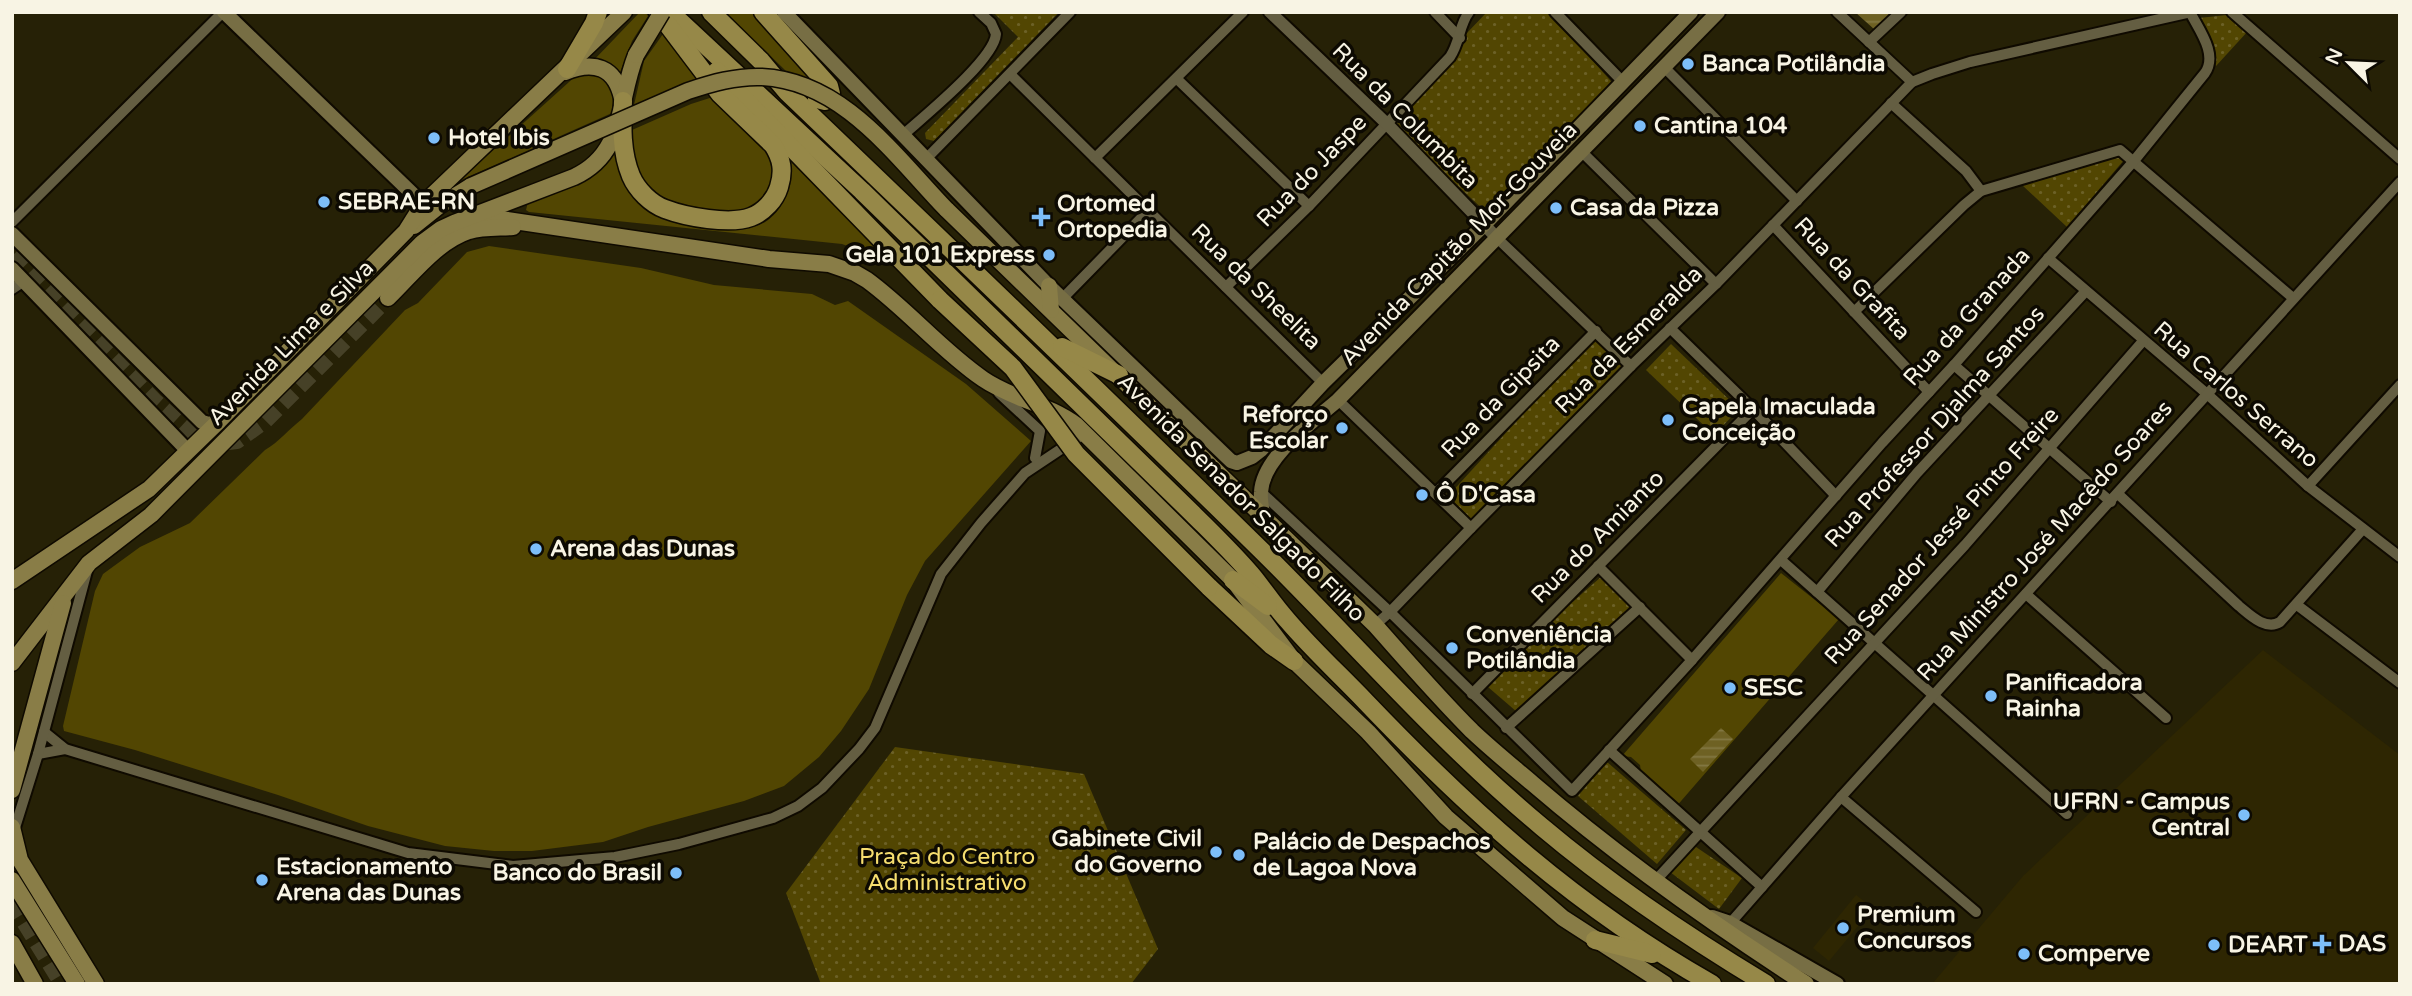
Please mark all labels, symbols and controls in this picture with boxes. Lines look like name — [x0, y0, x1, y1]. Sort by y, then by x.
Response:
north arrow — [2314, 28, 2384, 98]
street label: Rua da Columbita — [1326, 37, 1484, 195]
text: N — [2321, 45, 2348, 68]
place label: Banca Potilândia — [1702, 50, 1885, 78]
marker: Banca Potilândia — [1680, 56, 1696, 72]
street label: Rua do Jaspe — [1251, 109, 1373, 233]
place label: Cantina 104 — [1654, 112, 1788, 140]
street label: Avenida Capitão Mor-Gouveia — [1335, 116, 1583, 372]
marker: Cantina 104 — [1632, 118, 1648, 134]
place label: Hotel Ibis — [448, 124, 550, 152]
marker: Hotel Ibis — [426, 130, 442, 146]
place label: SEBRAE-RN — [338, 188, 475, 216]
place label: Ortomed Ortopedia — [1057, 190, 1168, 244]
marker: SEBRAE-RN — [316, 194, 332, 210]
place label: Casa da Pizza — [1570, 194, 1719, 222]
marker: Casa da Pizza — [1548, 200, 1564, 216]
marker: Ortomed Ortopedia — [1031, 207, 1051, 227]
street label: Rua da Grafita — [1788, 212, 1916, 346]
street label: Rua da Sheelita — [1185, 218, 1327, 356]
place label: Gela 101 Express — [845, 241, 1035, 269]
street label: Rua da Granada — [1898, 242, 2036, 392]
marker: Gela 101 Express — [1041, 247, 1057, 263]
street label: Avenida Lima e Silva — [202, 254, 380, 432]
street label: Rua da Esmeralda — [1549, 260, 1709, 420]
street label: Rua Professor Djalma Santos — [1819, 301, 2051, 553]
street label: Rua Carlos Serrano — [2148, 316, 2324, 474]
street label: Rua da Gipsita — [1436, 330, 1566, 464]
street label: Avenida Senador Salgado Filho — [1111, 368, 1371, 628]
place label: Capela Imaculada Conceição — [1682, 393, 1876, 447]
street label: Rua Ministro José Macêdo Soares — [1911, 395, 2179, 687]
place label: Reforço Escolar — [1242, 401, 1329, 455]
street label: Rua Senador Jessé Pinto Freire — [1819, 401, 2065, 671]
marker: Capela Imaculada Conceição — [1660, 412, 1676, 428]
marker: Reforço Escolar — [1334, 420, 1350, 436]
street label: Rua do Amianto — [1526, 465, 1670, 609]
place label: Ô D'Casa — [1436, 481, 1536, 509]
marker: Ô D'Casa — [1414, 487, 1430, 503]
place label: Arena das Dunas — [550, 535, 735, 563]
marker: Arena das Dunas — [528, 541, 544, 557]
place label: Conveniência Potilândia — [1466, 621, 1612, 675]
marker: Conveniência Potilândia — [1444, 640, 1460, 656]
place label: Panificadora Rainha — [2005, 669, 2143, 723]
place label: SESC — [1744, 674, 1803, 702]
marker: SESC — [1722, 680, 1738, 696]
marker: Panificadora Rainha — [1983, 688, 1999, 704]
place label: UFRN - Campus Central — [2053, 788, 2230, 842]
marker: UFRN - Campus Central — [2236, 807, 2252, 823]
place label: Gabinete Civil do Governo — [1051, 825, 1202, 879]
place label: Palácio de Despachos de Lagoa Nova — [1253, 828, 1491, 882]
park label: Praça do Centro Administrativo — [859, 843, 1035, 897]
marker: Gabinete Civil do Governo — [1208, 844, 1224, 860]
marker: Palácio de Despachos de Lagoa Nova — [1231, 847, 1247, 863]
place label: Estacionamento Arena das Dunas — [276, 853, 461, 907]
place label: Banco do Brasil — [493, 859, 662, 887]
marker: Banco do Brasil — [668, 865, 684, 881]
marker: Estacionamento Arena das Dunas — [254, 872, 270, 888]
place label: Premium Concursos — [1857, 901, 1972, 955]
marker: Premium Concursos — [1835, 920, 1851, 936]
place label: DAS — [2338, 930, 2386, 958]
place label: DEART — [2228, 931, 2308, 959]
marker: DAS — [2312, 934, 2332, 954]
marker: DEART — [2206, 937, 2222, 953]
place label: Comperve — [2038, 940, 2150, 968]
marker: Comperve — [2016, 946, 2032, 962]

